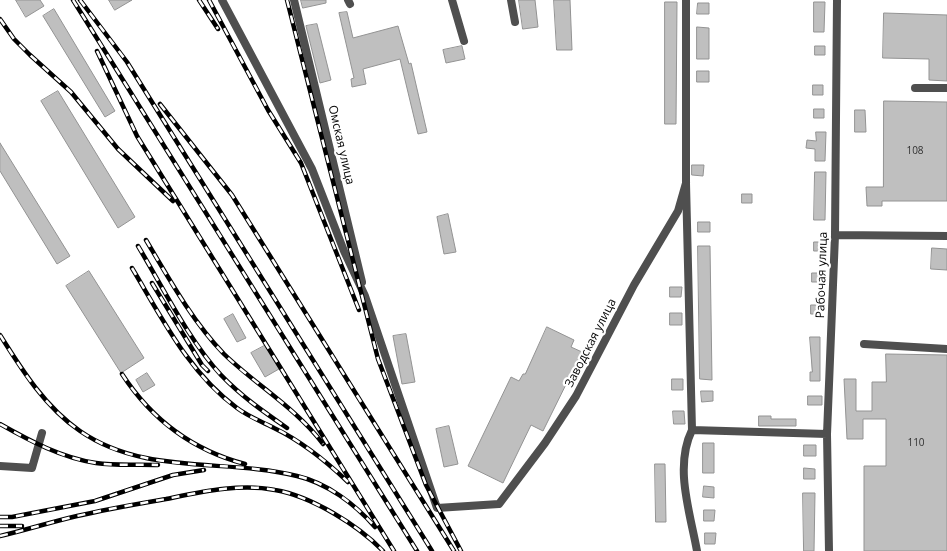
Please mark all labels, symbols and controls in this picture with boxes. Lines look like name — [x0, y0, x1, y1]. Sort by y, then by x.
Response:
street label: Омская улица — [325, 104, 357, 186]
house number: 108 — [906, 145, 924, 157]
street label: Рабочая улица — [813, 231, 831, 319]
street label: Заводская улица — [562, 296, 620, 390]
house number: 110 — [907, 437, 925, 449]

